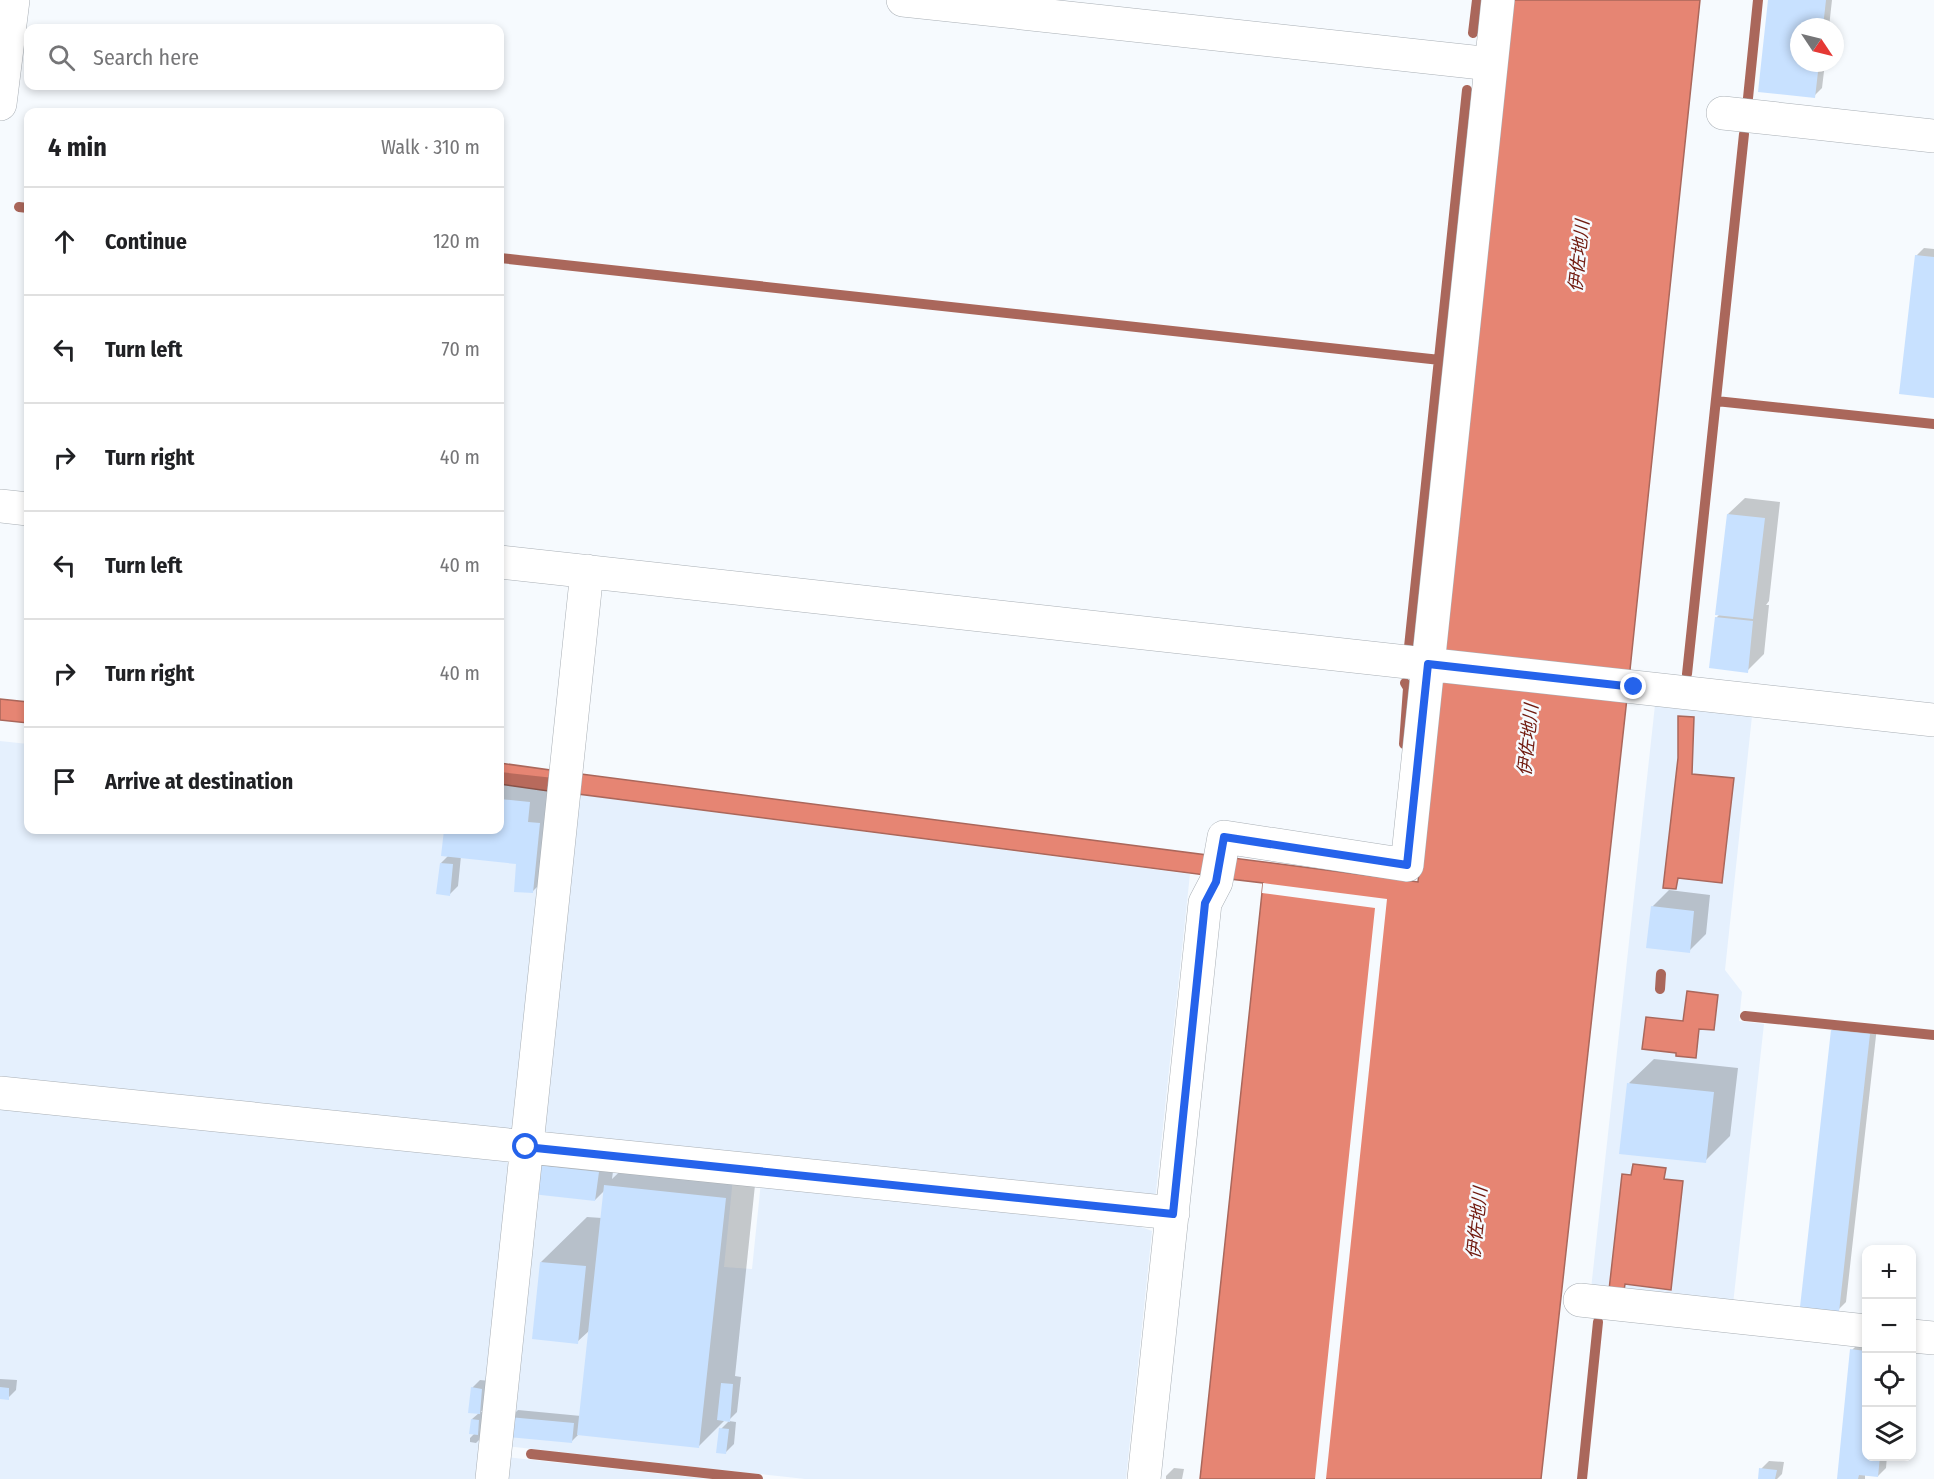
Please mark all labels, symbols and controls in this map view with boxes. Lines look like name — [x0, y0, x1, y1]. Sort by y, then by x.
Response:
north arrow — [1790, 18, 1844, 72]
search box — [24, 24, 504, 90]
icon: search — [45, 41, 78, 74]
text: Search here — [93, 44, 199, 71]
text: 4 min — [48, 132, 107, 163]
text: Walk · 310 m — [381, 135, 480, 159]
water label: 伊佐地川 — [1564, 217, 1594, 293]
icon: ahead — [48, 225, 81, 258]
text: Continue — [105, 228, 187, 255]
text: 120 m — [433, 229, 480, 253]
icon: left — [48, 333, 81, 366]
text: Turn left — [105, 336, 183, 363]
text: 70 m — [442, 337, 480, 361]
icon: right — [48, 441, 81, 474]
text: Turn right — [105, 444, 194, 471]
text: 40 m — [440, 445, 480, 469]
icon: left — [48, 549, 81, 582]
text: Turn left — [105, 552, 183, 579]
text: 40 m — [440, 553, 480, 577]
icon: right — [48, 657, 81, 690]
text: Turn right — [105, 660, 194, 687]
text: 40 m — [440, 661, 480, 685]
route end — [1620, 673, 1646, 699]
water label: 伊佐地川 — [1513, 701, 1543, 777]
icon: arrive — [48, 765, 81, 798]
text: Arrive at destination — [105, 768, 293, 795]
route start — [512, 1133, 538, 1159]
water label: 伊佐地川 — [1462, 1184, 1492, 1260]
map controls — [1862, 1245, 1916, 1461]
button: + — [1862, 1245, 1916, 1299]
button: − — [1862, 1299, 1916, 1353]
button: locate — [1862, 1353, 1916, 1407]
button: layers — [1862, 1407, 1916, 1461]

